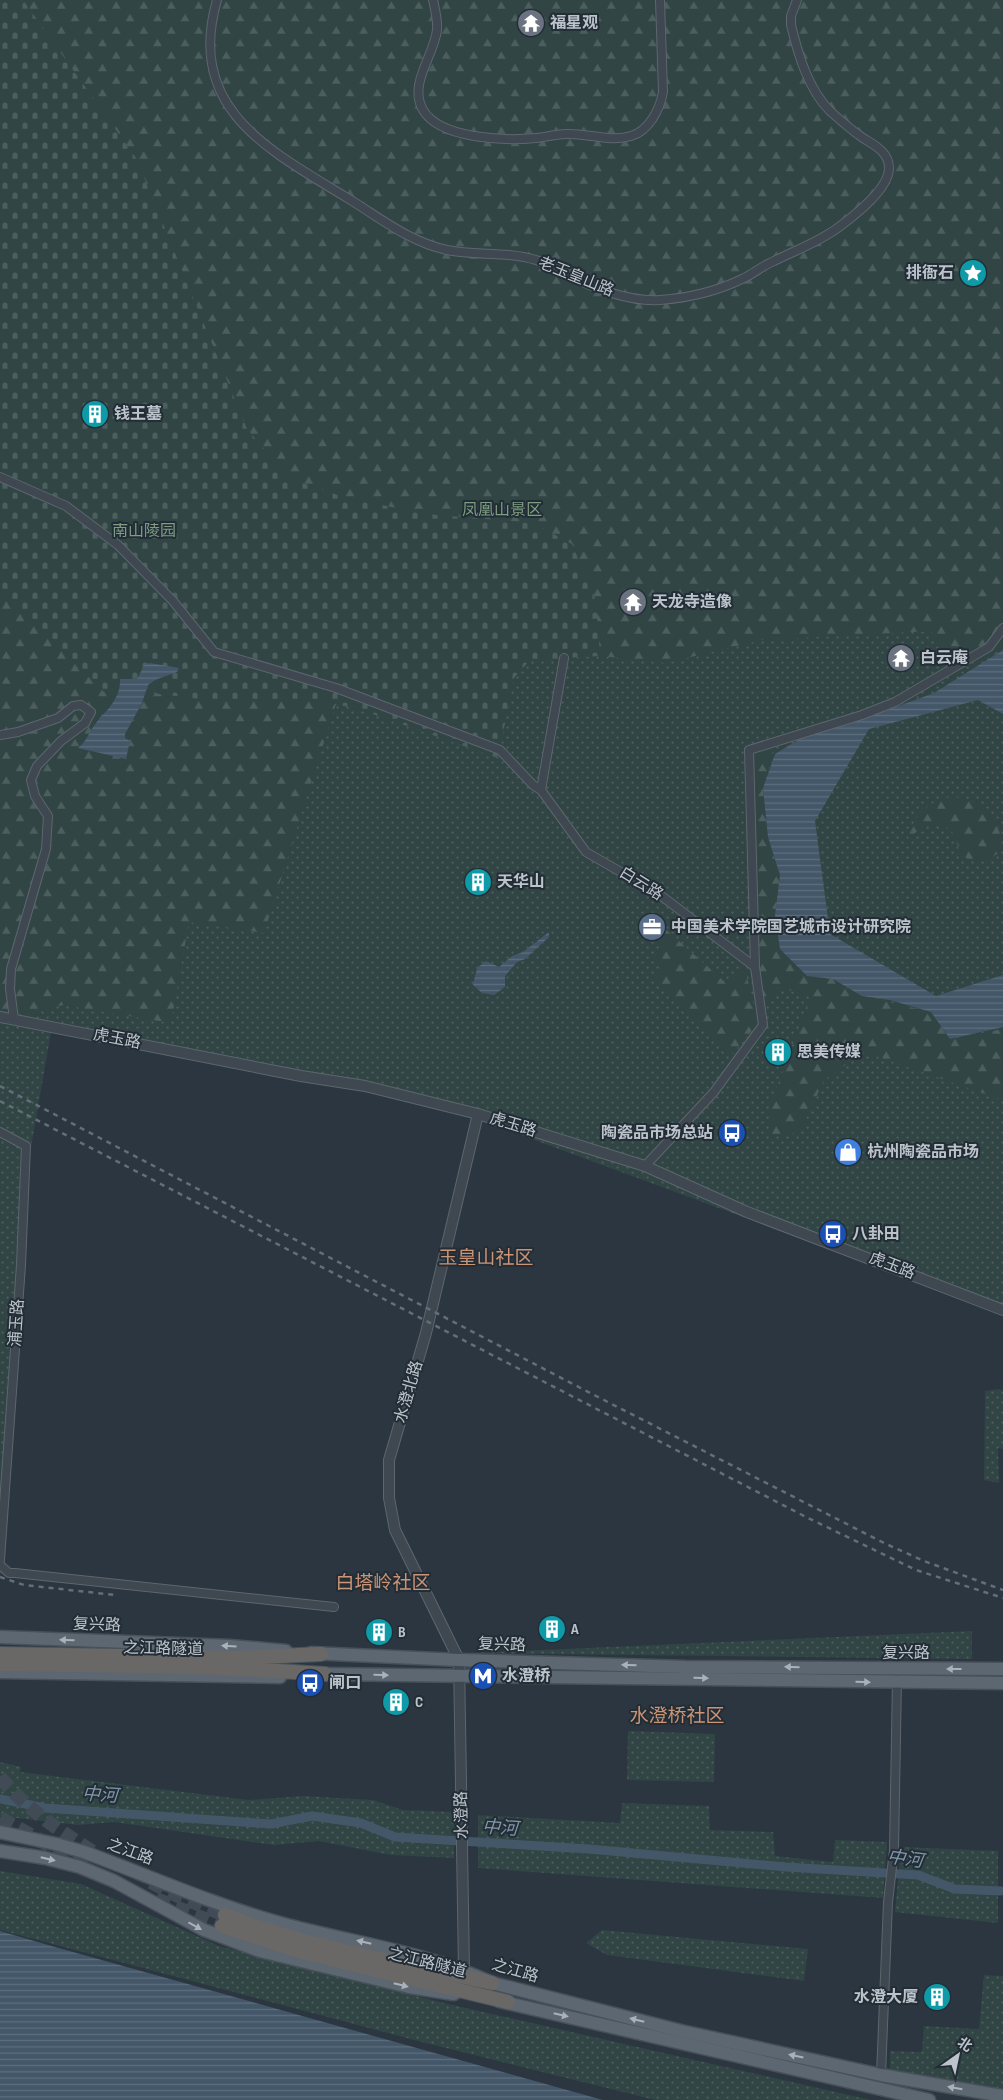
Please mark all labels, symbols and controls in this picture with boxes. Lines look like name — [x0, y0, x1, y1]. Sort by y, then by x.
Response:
temple icon: 福星观 — [516, 8, 546, 38]
place label: 福星观 — [550, 14, 598, 33]
street label: 老玉皇山路 — [535, 253, 617, 301]
place icon: 排衙石 — [958, 258, 988, 288]
place label: 排衙石 — [906, 264, 954, 283]
building icon: 钱王墓 — [80, 399, 110, 429]
place label: 钱王墓 — [114, 405, 162, 424]
park label: 凤凰山景区 — [462, 501, 542, 520]
park label: 南山陵园 — [112, 522, 176, 541]
temple icon: 天龙寺造像 — [618, 587, 648, 617]
place label: 天龙寺造像 — [652, 592, 732, 612]
temple icon: 白云庵 — [886, 643, 916, 673]
place label: 白云庵 — [920, 648, 968, 668]
street label: 白云路 — [616, 863, 666, 905]
building icon: 天华山 — [463, 867, 493, 897]
place label: 天华山 — [497, 872, 545, 892]
office icon: 中国美术学院国艺城市设计研究院 — [637, 912, 667, 942]
place label: 中国美术学院国艺城市设计研究院 — [671, 917, 911, 937]
street label: 虎玉路 — [92, 1025, 142, 1053]
building icon: 思美传媒 — [763, 1037, 793, 1067]
place label: 思美传媒 — [797, 1042, 861, 1062]
street label: 虎玉路 — [487, 1109, 539, 1141]
bus stop icon: 陶瓷品市场总站 — [717, 1118, 747, 1148]
place label: 陶瓷品市场总站 — [601, 1124, 713, 1143]
shop icon: 杭州陶瓷品市场 — [833, 1137, 863, 1167]
place label: 杭州陶瓷品市场 — [867, 1142, 979, 1162]
bus stop icon: 八卦田 — [818, 1219, 848, 1249]
place label: 八卦田 — [852, 1225, 900, 1244]
district label: 玉皇山社区 — [438, 1247, 534, 1270]
street label: 虎玉路 — [866, 1249, 918, 1283]
street label: 浦玉路 — [6, 1298, 28, 1348]
street label: 水澄北路 — [391, 1359, 427, 1425]
district label: 白塔岭社区 — [335, 1572, 431, 1595]
building icon: A — [537, 1614, 567, 1644]
street label: 复兴路 — [73, 1615, 121, 1635]
building icon: B — [364, 1617, 394, 1647]
place label: A — [570, 1620, 579, 1639]
place label: B — [398, 1623, 406, 1642]
one-way arrow — [59, 1635, 75, 1643]
street label: 复兴路 — [478, 1635, 526, 1655]
street label: 之江路隧道 — [123, 1639, 203, 1659]
one-way arrow — [221, 1642, 237, 1650]
street label: 复兴路 — [882, 1644, 930, 1663]
metro station icon: 水澄桥 — [468, 1661, 498, 1691]
one-way arrow — [621, 1661, 637, 1669]
one-way arrow — [784, 1663, 800, 1671]
one-way arrow — [946, 1665, 962, 1673]
place label: 水澄桥 — [502, 1667, 551, 1686]
bus stop icon: 闸口 — [295, 1668, 325, 1698]
one-way arrow — [373, 1671, 389, 1679]
place label: 闸口 — [329, 1674, 361, 1693]
one-way arrow — [693, 1674, 709, 1682]
one-way arrow — [855, 1678, 871, 1686]
building icon: C — [381, 1687, 411, 1717]
place label: C — [415, 1693, 423, 1712]
district label: 水澄桥社区 — [629, 1705, 725, 1728]
water label: 中河 — [81, 1783, 122, 1807]
street label: 水澄路 — [452, 1791, 472, 1839]
water label: 中河 — [481, 1816, 522, 1840]
street label: 之江路 — [104, 1835, 156, 1869]
water label: 中河 — [886, 1846, 927, 1872]
one-way arrow — [41, 1855, 56, 1863]
one-way arrow — [189, 1921, 202, 1930]
one-way arrow — [356, 1938, 371, 1946]
street label: 之江路隧道 — [386, 1944, 468, 1982]
street label: 之江路 — [489, 1955, 541, 1987]
one-way arrow — [394, 1981, 409, 1989]
building icon: 水澄大厦 — [922, 1982, 952, 2012]
place label: 水澄大厦 — [854, 1988, 918, 2007]
one-way arrow — [553, 2011, 568, 2019]
one-way arrow — [630, 2016, 645, 2024]
north arrow — [933, 2030, 983, 2080]
text: 北 — [954, 2034, 975, 2055]
one-way arrow — [788, 2052, 803, 2060]
one-way arrow — [947, 2083, 963, 2091]

